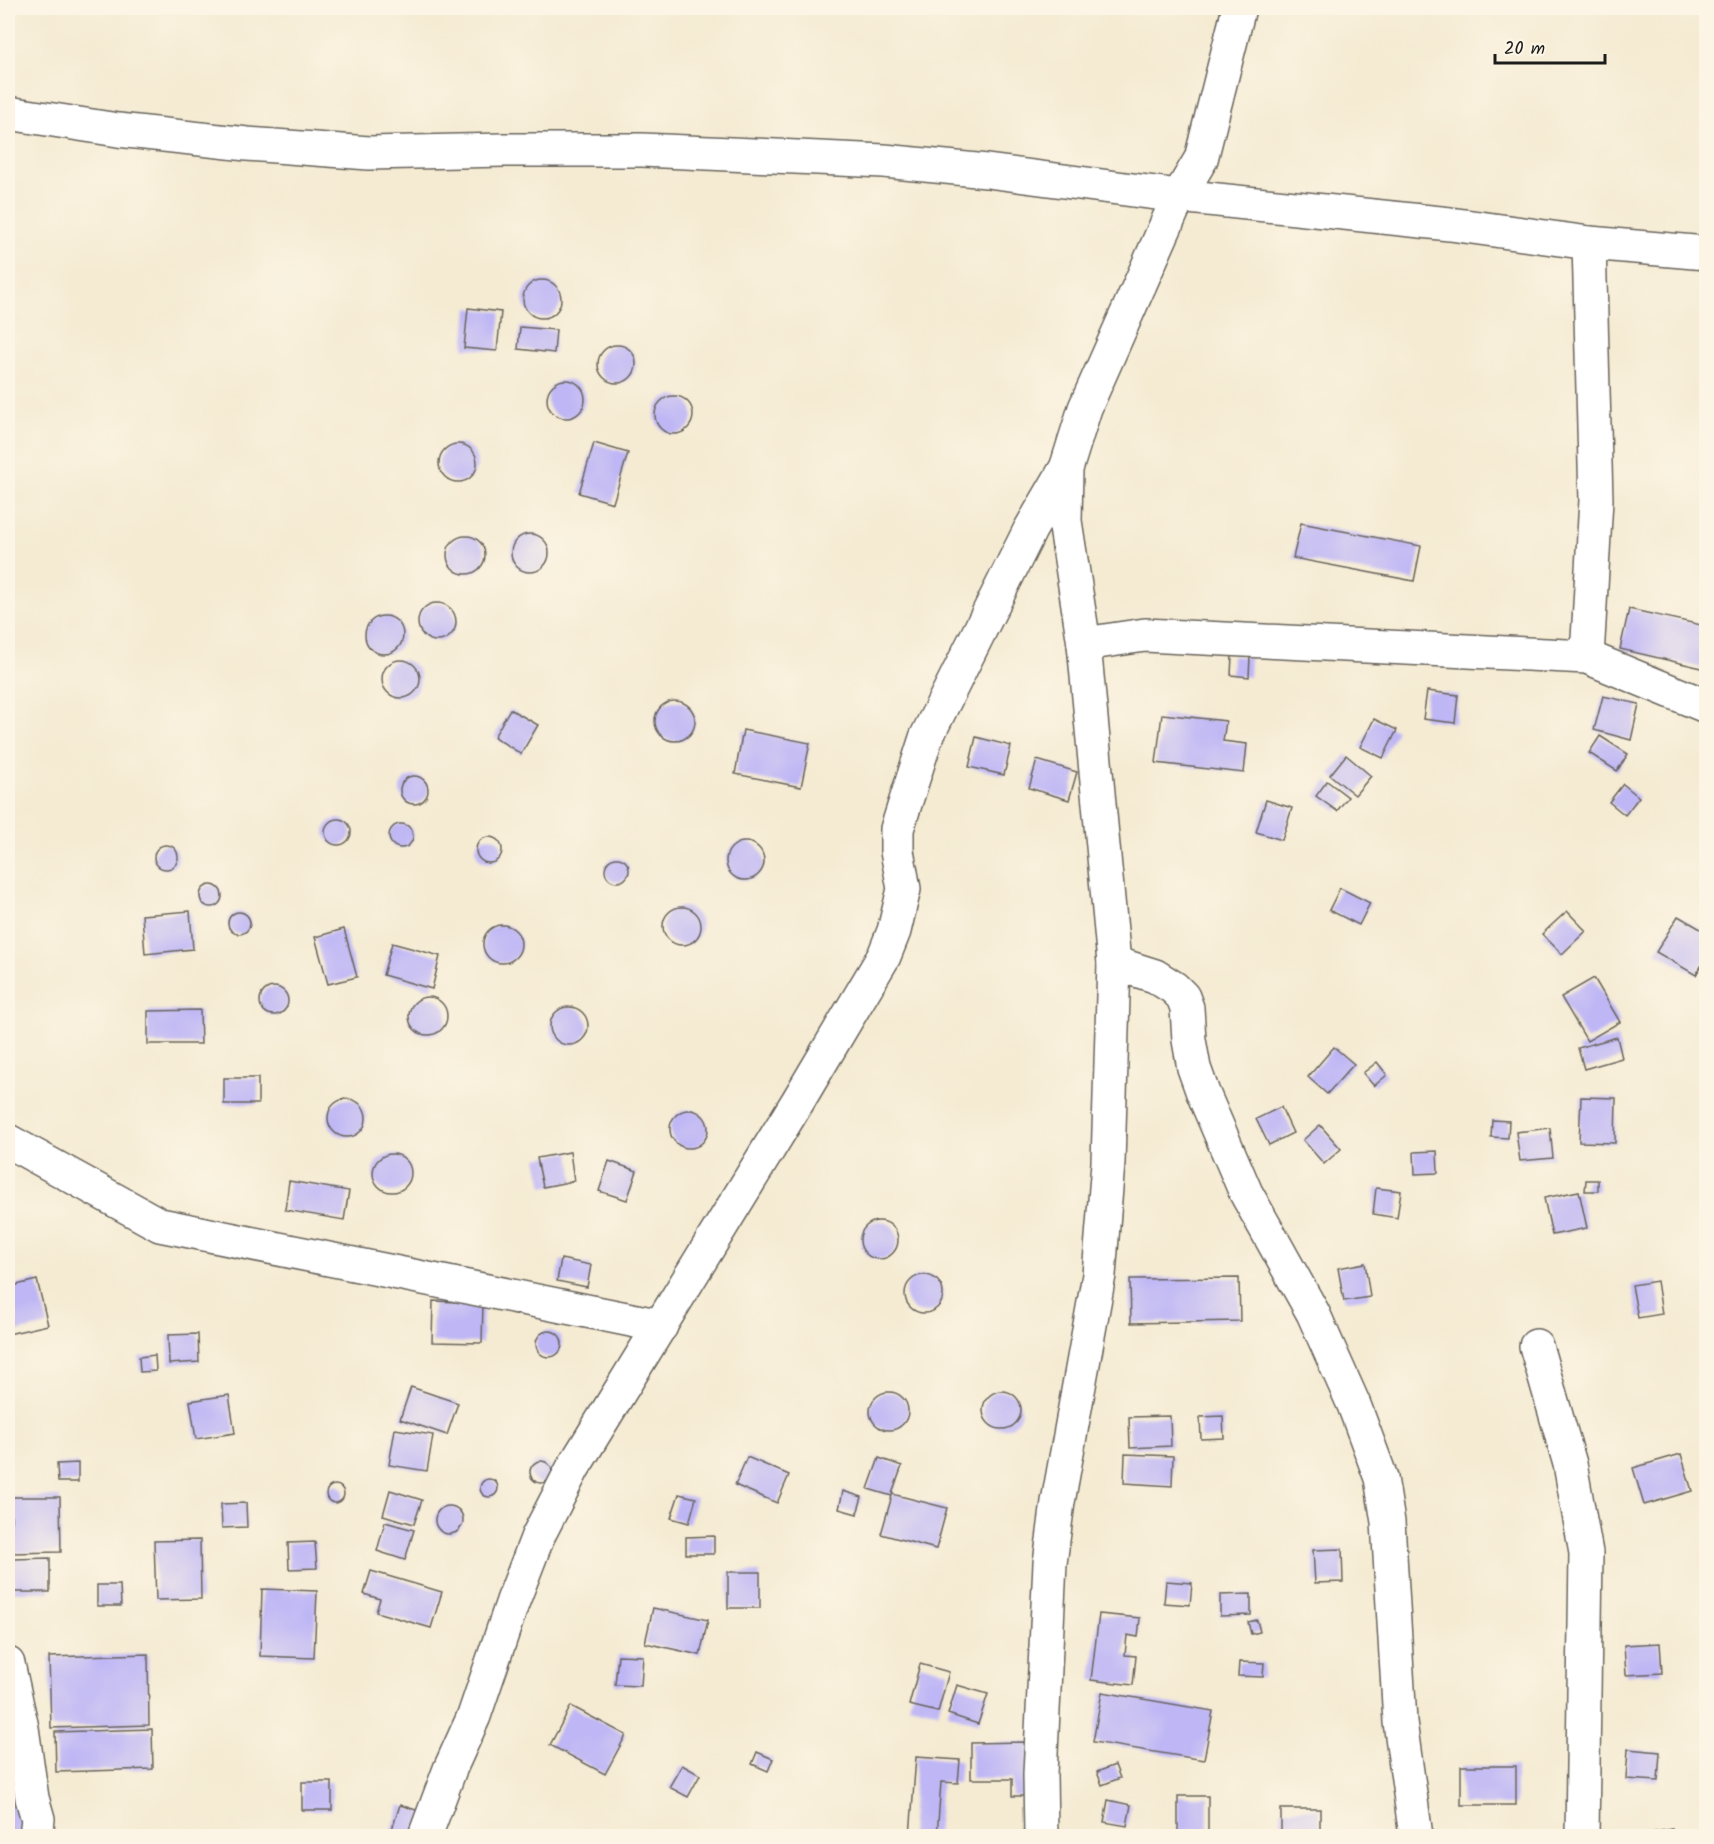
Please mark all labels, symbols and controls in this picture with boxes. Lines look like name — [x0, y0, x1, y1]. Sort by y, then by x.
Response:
scale bar — [1495, 27, 1604, 65]
text: 20 m — [1504, 35, 1545, 64]

